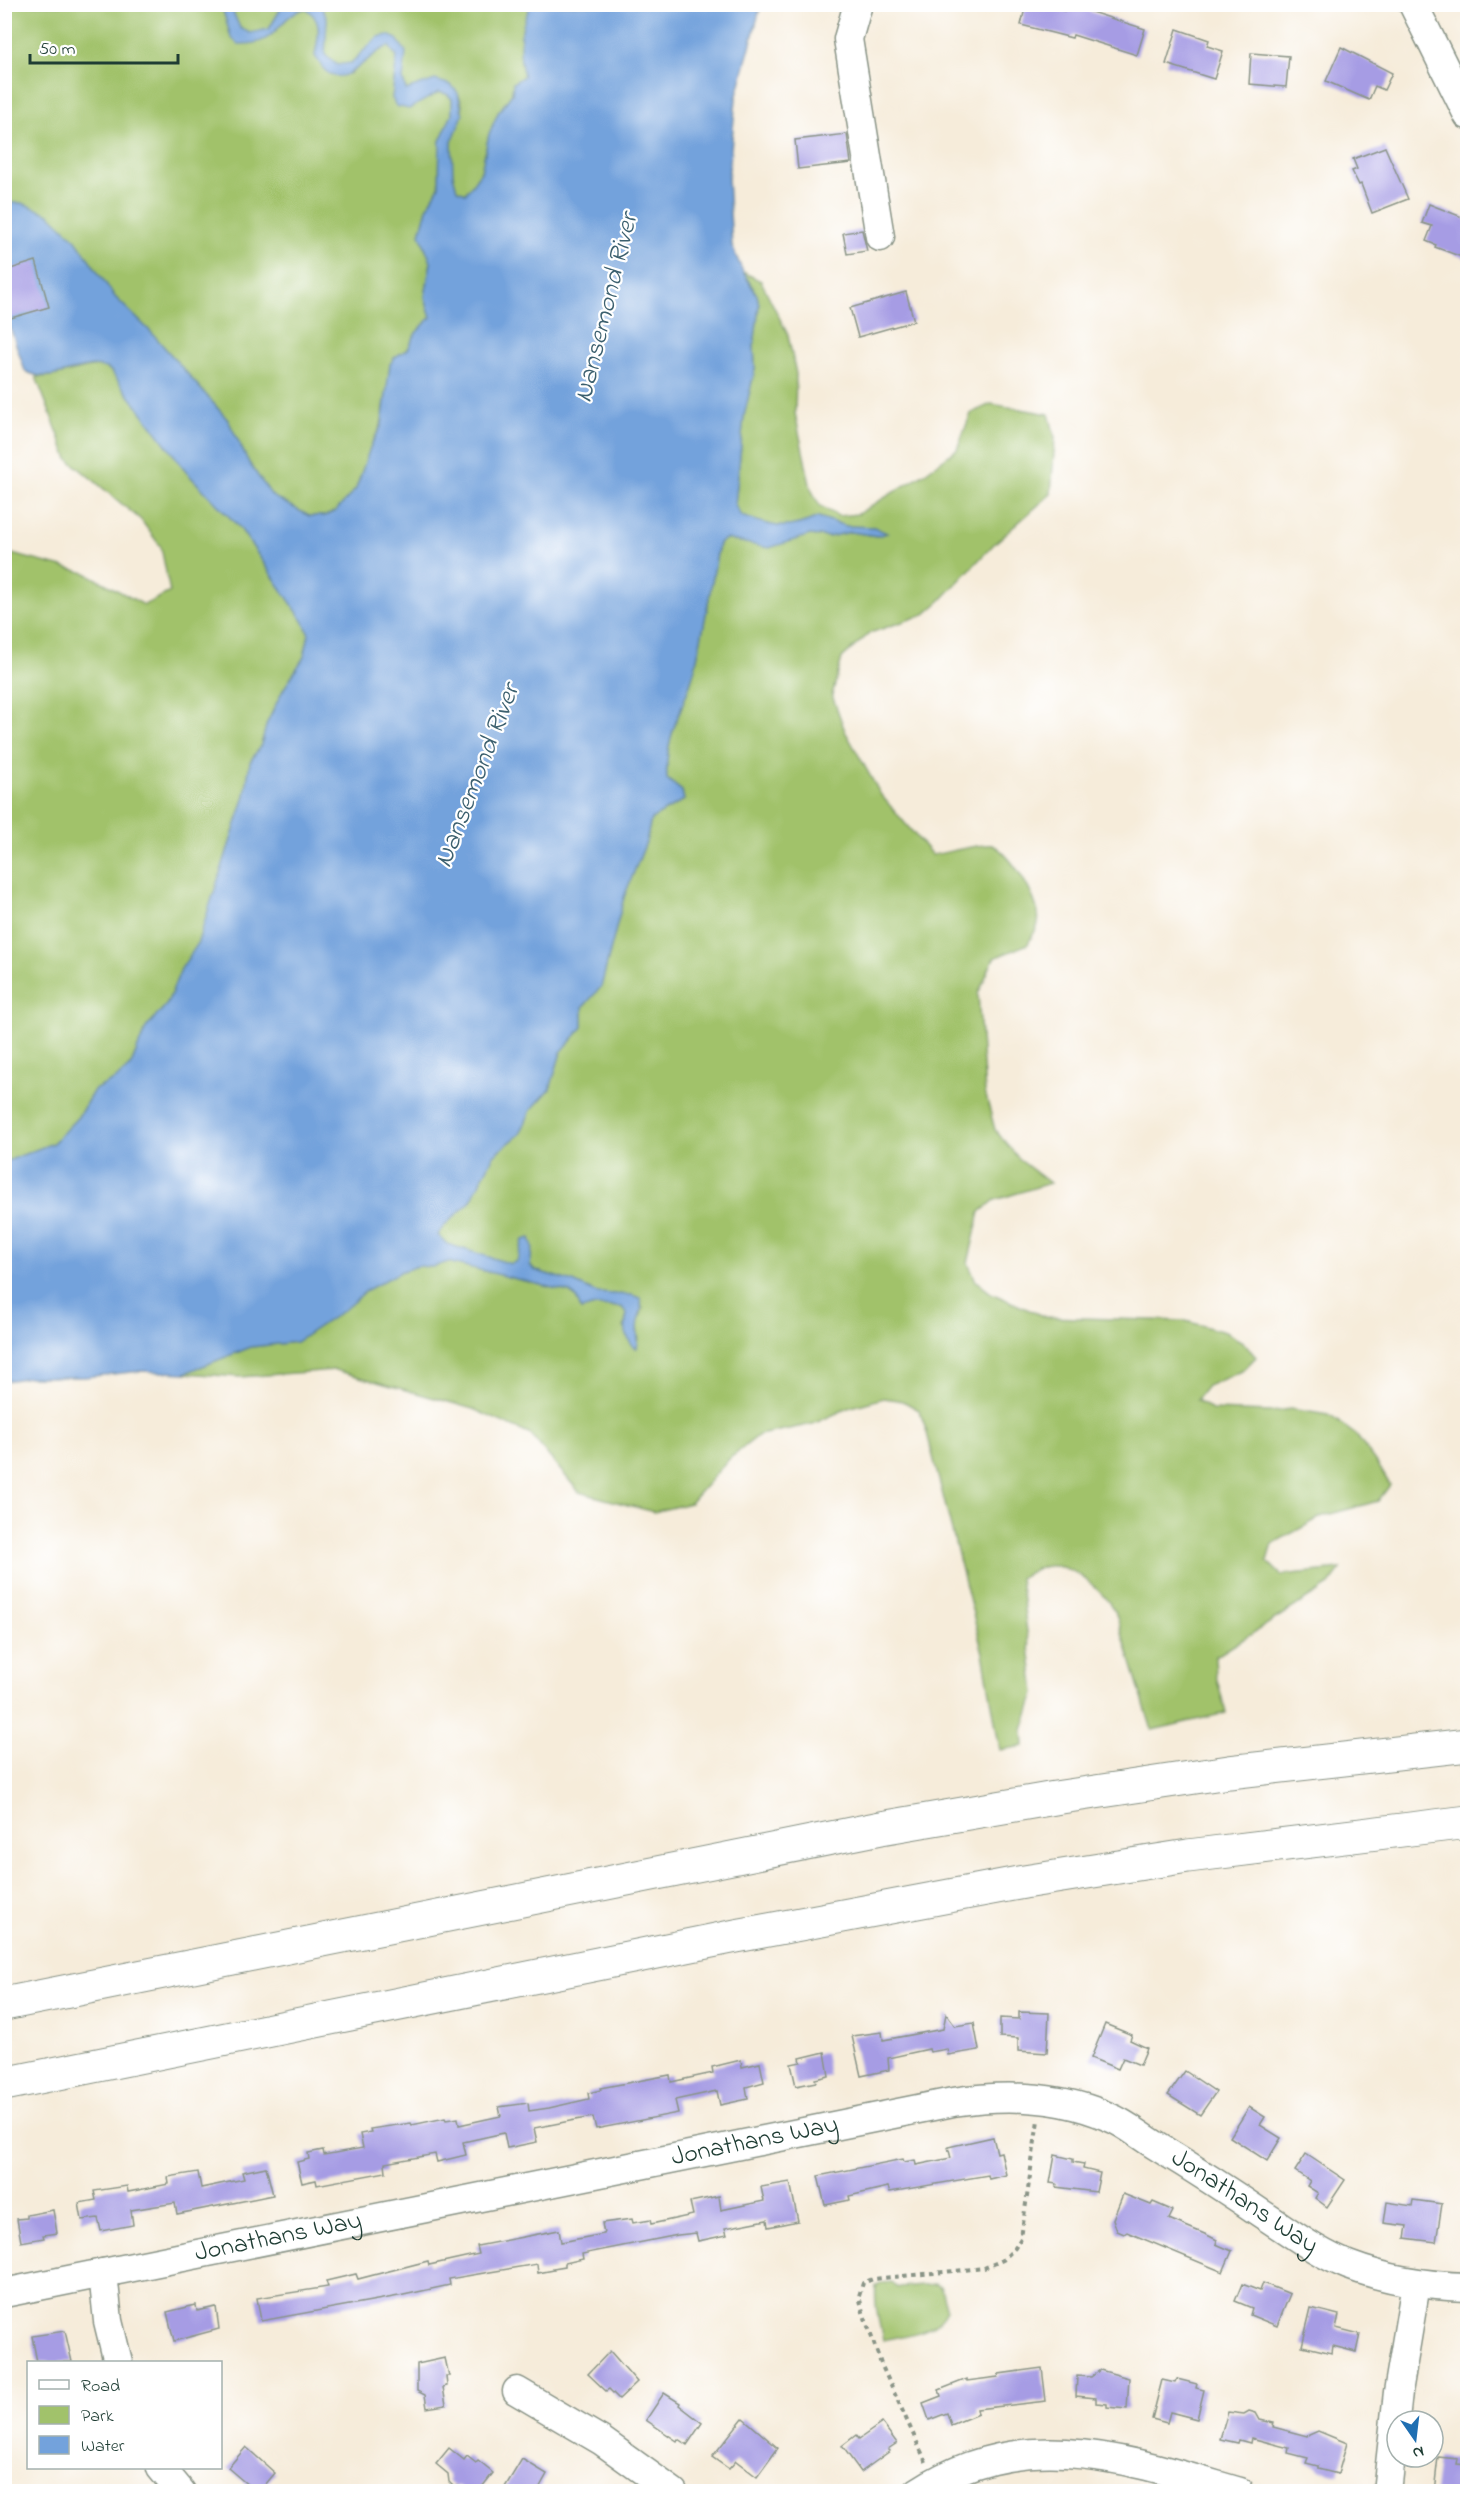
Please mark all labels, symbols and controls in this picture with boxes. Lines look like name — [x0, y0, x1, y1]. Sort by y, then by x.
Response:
scale bar — [30, 27, 178, 65]
text: 50 m — [39, 37, 76, 63]
water label: Nansemond River — [565, 206, 650, 407]
water label: Nansemond River — [425, 675, 532, 873]
street label: Jonathans Way — [668, 2107, 842, 2177]
street label: Jonathans Way — [1163, 2140, 1325, 2265]
street label: Jonathans Way — [192, 2202, 365, 2273]
legend — [27, 2361, 222, 2469]
text: Road — [81, 2374, 120, 2400]
text: Park — [81, 2404, 114, 2430]
north arrow — [1385, 2409, 1445, 2469]
text: Water — [81, 2434, 125, 2460]
text: N — [1410, 2439, 1426, 2465]

